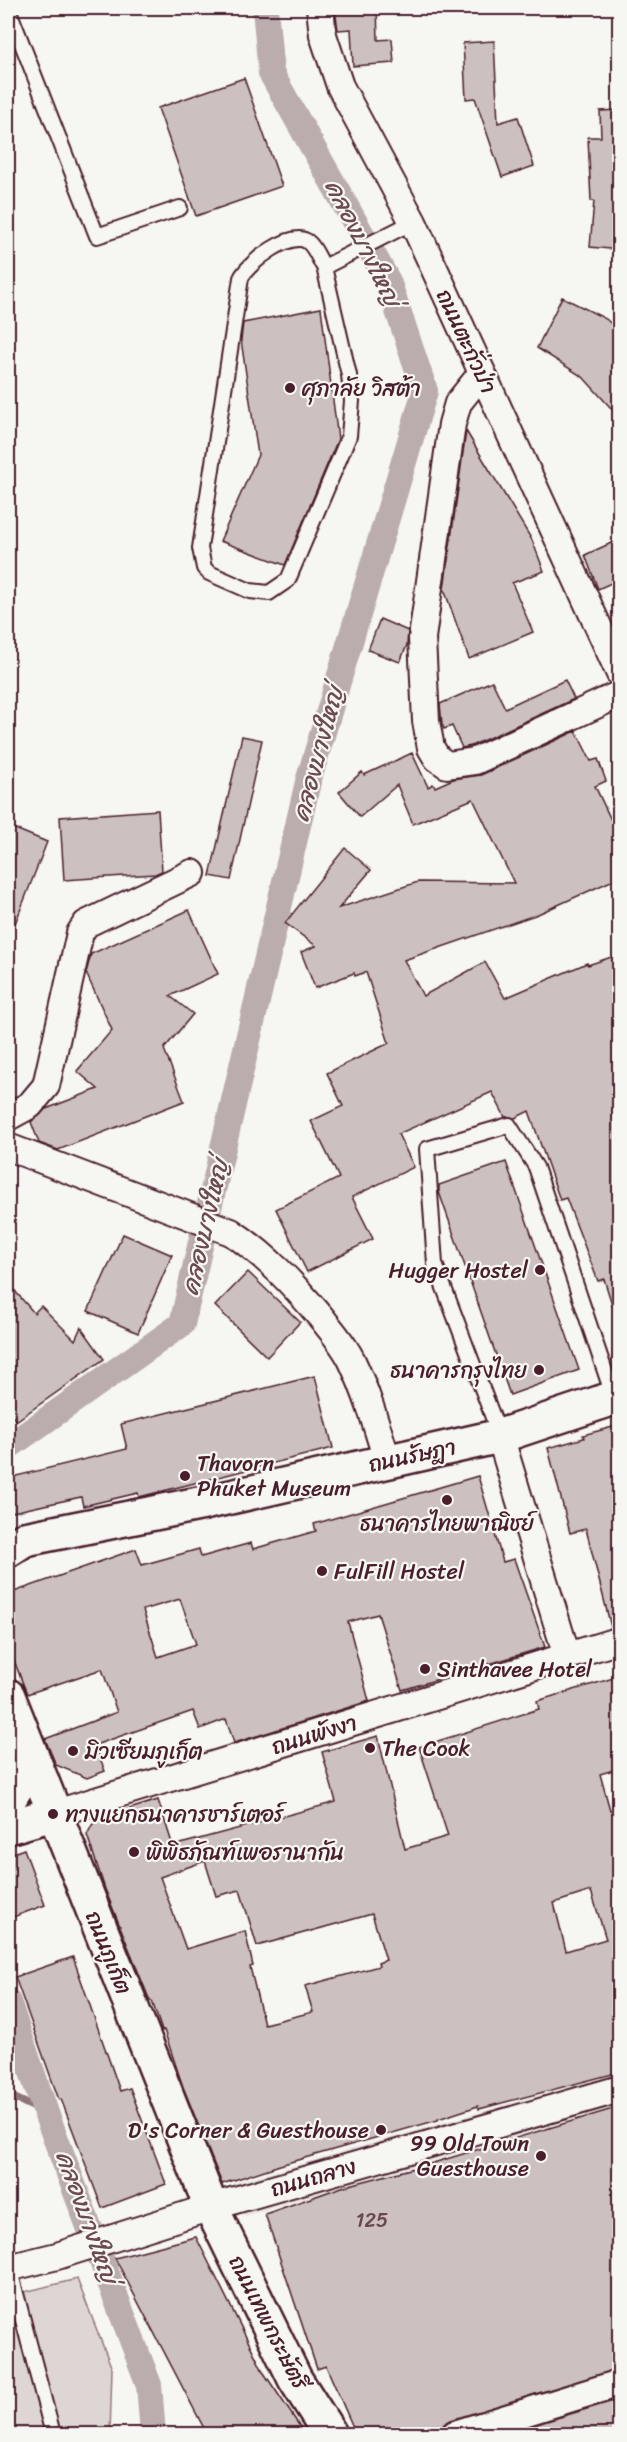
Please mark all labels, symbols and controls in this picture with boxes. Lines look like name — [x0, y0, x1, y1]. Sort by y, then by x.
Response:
water label: คลองบางใหญ่ — [313, 172, 416, 320]
street label: ถนนตะกั่วป่า — [425, 282, 508, 400]
place label: ศุภาลัย วิสต้า — [301, 369, 421, 408]
marker: ศุภาลัย วิสต้า — [283, 381, 297, 395]
water label: คลองบางใหญ่ — [280, 675, 358, 826]
water label: คลองบางใหญ่ — [169, 1148, 243, 1299]
place label: Hugger Hostel — [389, 1251, 529, 1290]
marker: Hugger Hostel — [533, 1263, 547, 1277]
place label: ธนาคารกรุงไทย — [390, 1351, 527, 1390]
marker: ธนาคารกรุงไทย — [532, 1363, 546, 1377]
street label: ถนนรัษฎา — [365, 1427, 460, 1484]
place label: Thavorn Phuket Museum — [197, 1444, 351, 1508]
marker: Thavorn Phuket Museum — [178, 1469, 192, 1483]
marker: ธนาคารไทยพาณิชย์ — [440, 1493, 454, 1507]
place label: ธนาคารไทยพาณิชย์ — [360, 1504, 538, 1543]
place label: FulFill Hostel — [334, 1552, 465, 1591]
marker: FulFill Hostel — [315, 1564, 329, 1578]
place label: Sinthavee Hotel — [437, 1650, 593, 1689]
marker: Sinthavee Hotel — [418, 1662, 432, 1676]
street label: ถนนพังงา — [266, 1703, 362, 1766]
place label: The Cook — [382, 1729, 471, 1768]
place label: มิวเซียมภูเก็ต — [84, 1732, 202, 1771]
marker: The Cook — [363, 1741, 377, 1755]
marker: มิวเซียมภูเก็ต — [66, 1744, 80, 1758]
place label: ทางแยกธนาคารชาร์เตอร์ — [65, 1795, 288, 1834]
marker: ทางแยกธนาคารชาร์เตอร์ — [46, 1807, 60, 1821]
place label: พิพิธภัณฑ์เพอรานากัน — [146, 1833, 344, 1872]
marker: พิพิธภัณฑ์เพอรานากัน — [127, 1845, 141, 1859]
street label: ถนนภูเก็ต — [74, 1904, 143, 2000]
place label: D's Corner & Guesthouse — [128, 2111, 369, 2150]
marker: D's Corner & Guesthouse — [374, 2123, 388, 2137]
place label: 99 Old Town Guesthouse — [410, 2124, 529, 2188]
water label: คลองบางใหญ่ — [44, 2145, 133, 2296]
street label: ถนนถลาง — [266, 2147, 361, 2208]
marker: 99 Old Town Guesthouse — [534, 2149, 548, 2163]
house number: 125 — [356, 2203, 388, 2238]
street label: ถนนเทพกระษัตรี — [218, 2248, 321, 2399]

